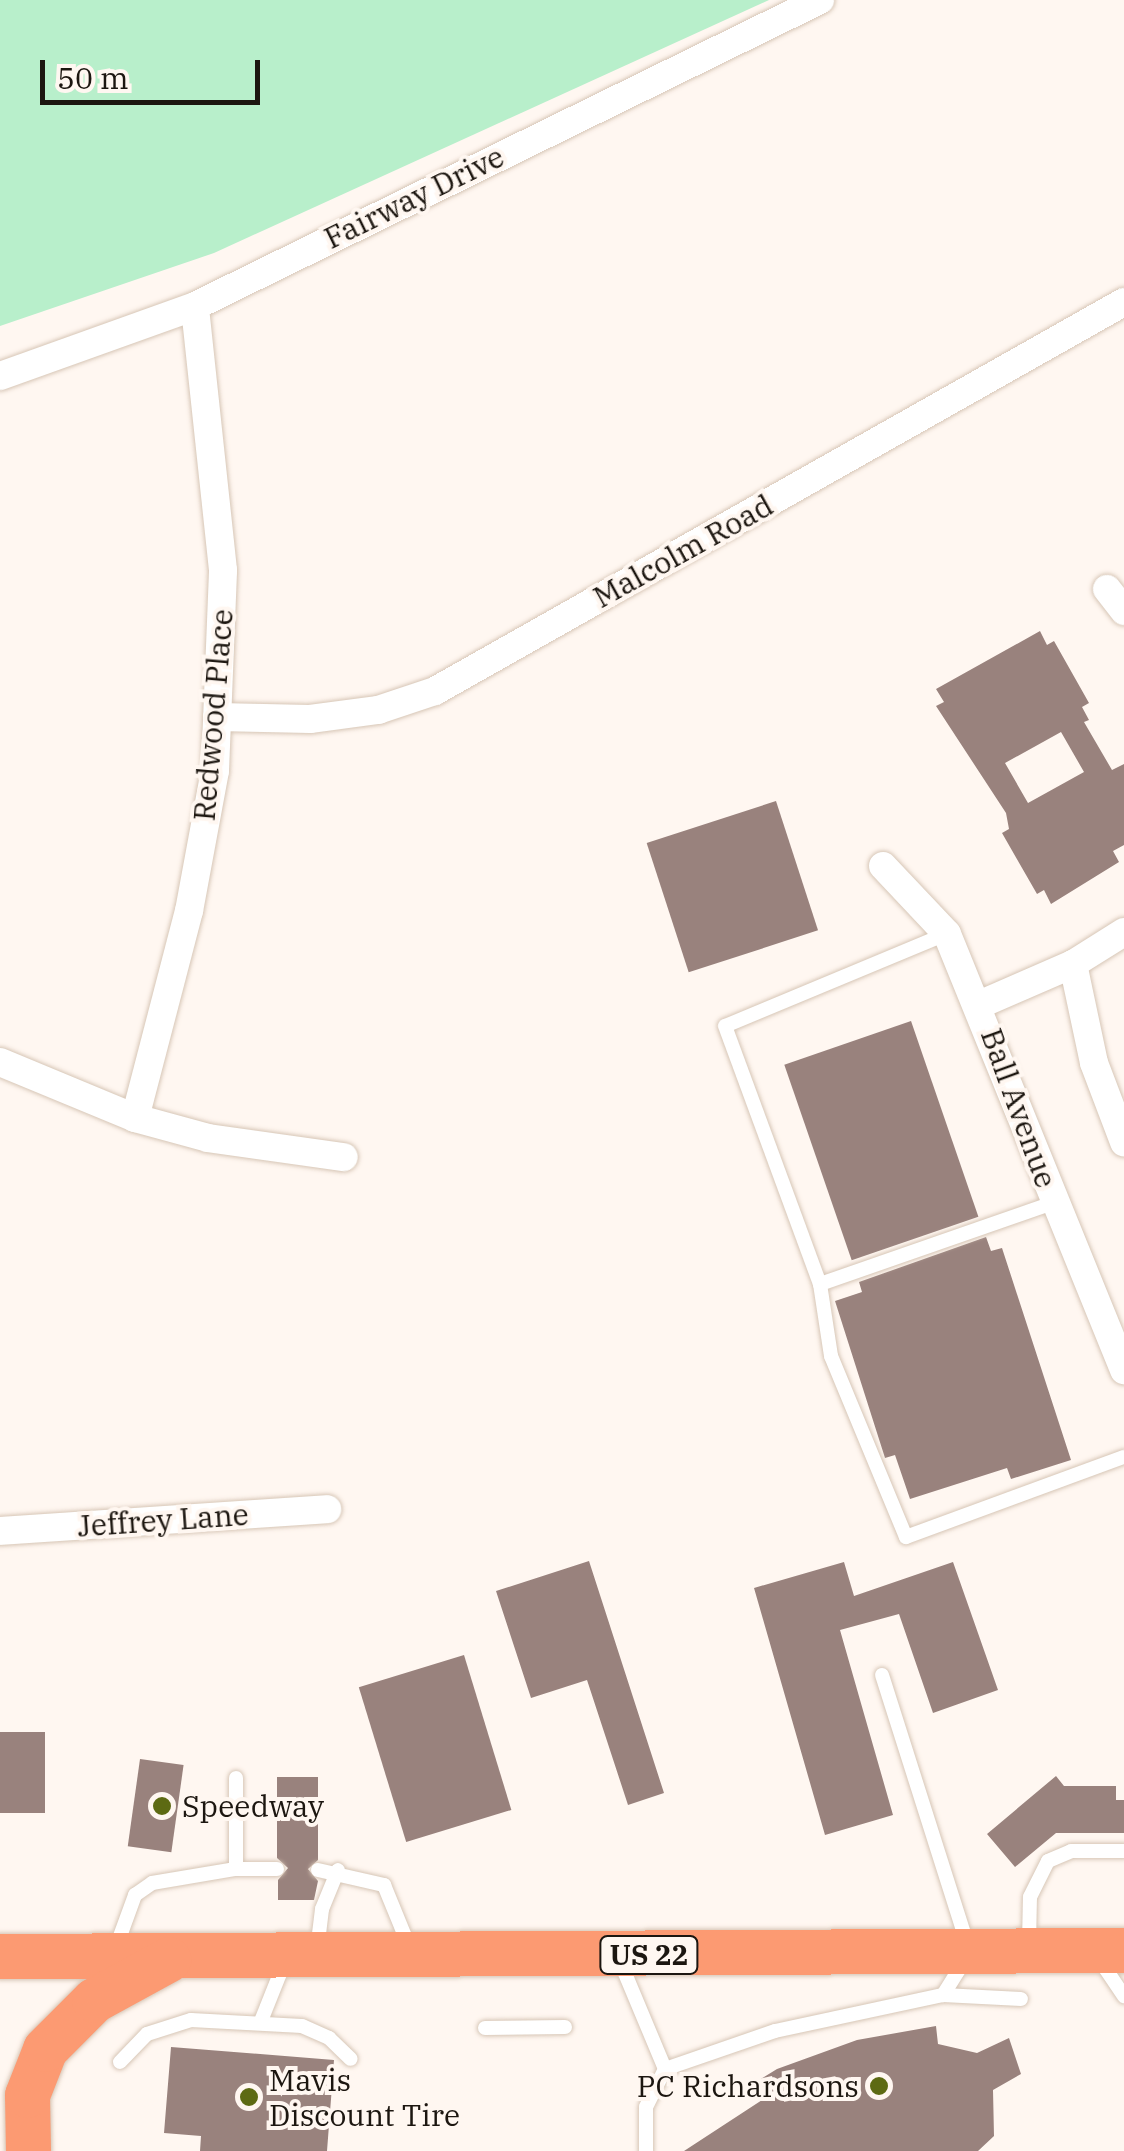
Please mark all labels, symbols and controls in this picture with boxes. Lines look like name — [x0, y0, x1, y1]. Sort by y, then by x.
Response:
scale bar — [45, 40, 265, 102]
text: 50 m — [57, 58, 129, 97]
street label: Fairway Drive — [318, 138, 510, 256]
street label: Malcolm Road — [587, 487, 779, 615]
street label: Redwood Place — [186, 608, 240, 822]
street label: Ball Avenue — [974, 1023, 1064, 1193]
street label: Jeffrey Lane — [76, 1496, 250, 1544]
place label: Speedway — [182, 1788, 324, 1824]
marker: Speedway — [151, 1795, 173, 1817]
road number: US 22 — [599, 1932, 699, 1978]
place label: Mavis Discount Tire — [269, 2062, 460, 2132]
place label: PC Richardsons — [637, 2068, 859, 2104]
marker: PC Richardsons — [868, 2075, 890, 2097]
marker: Mavis Discount Tire — [238, 2086, 260, 2108]

